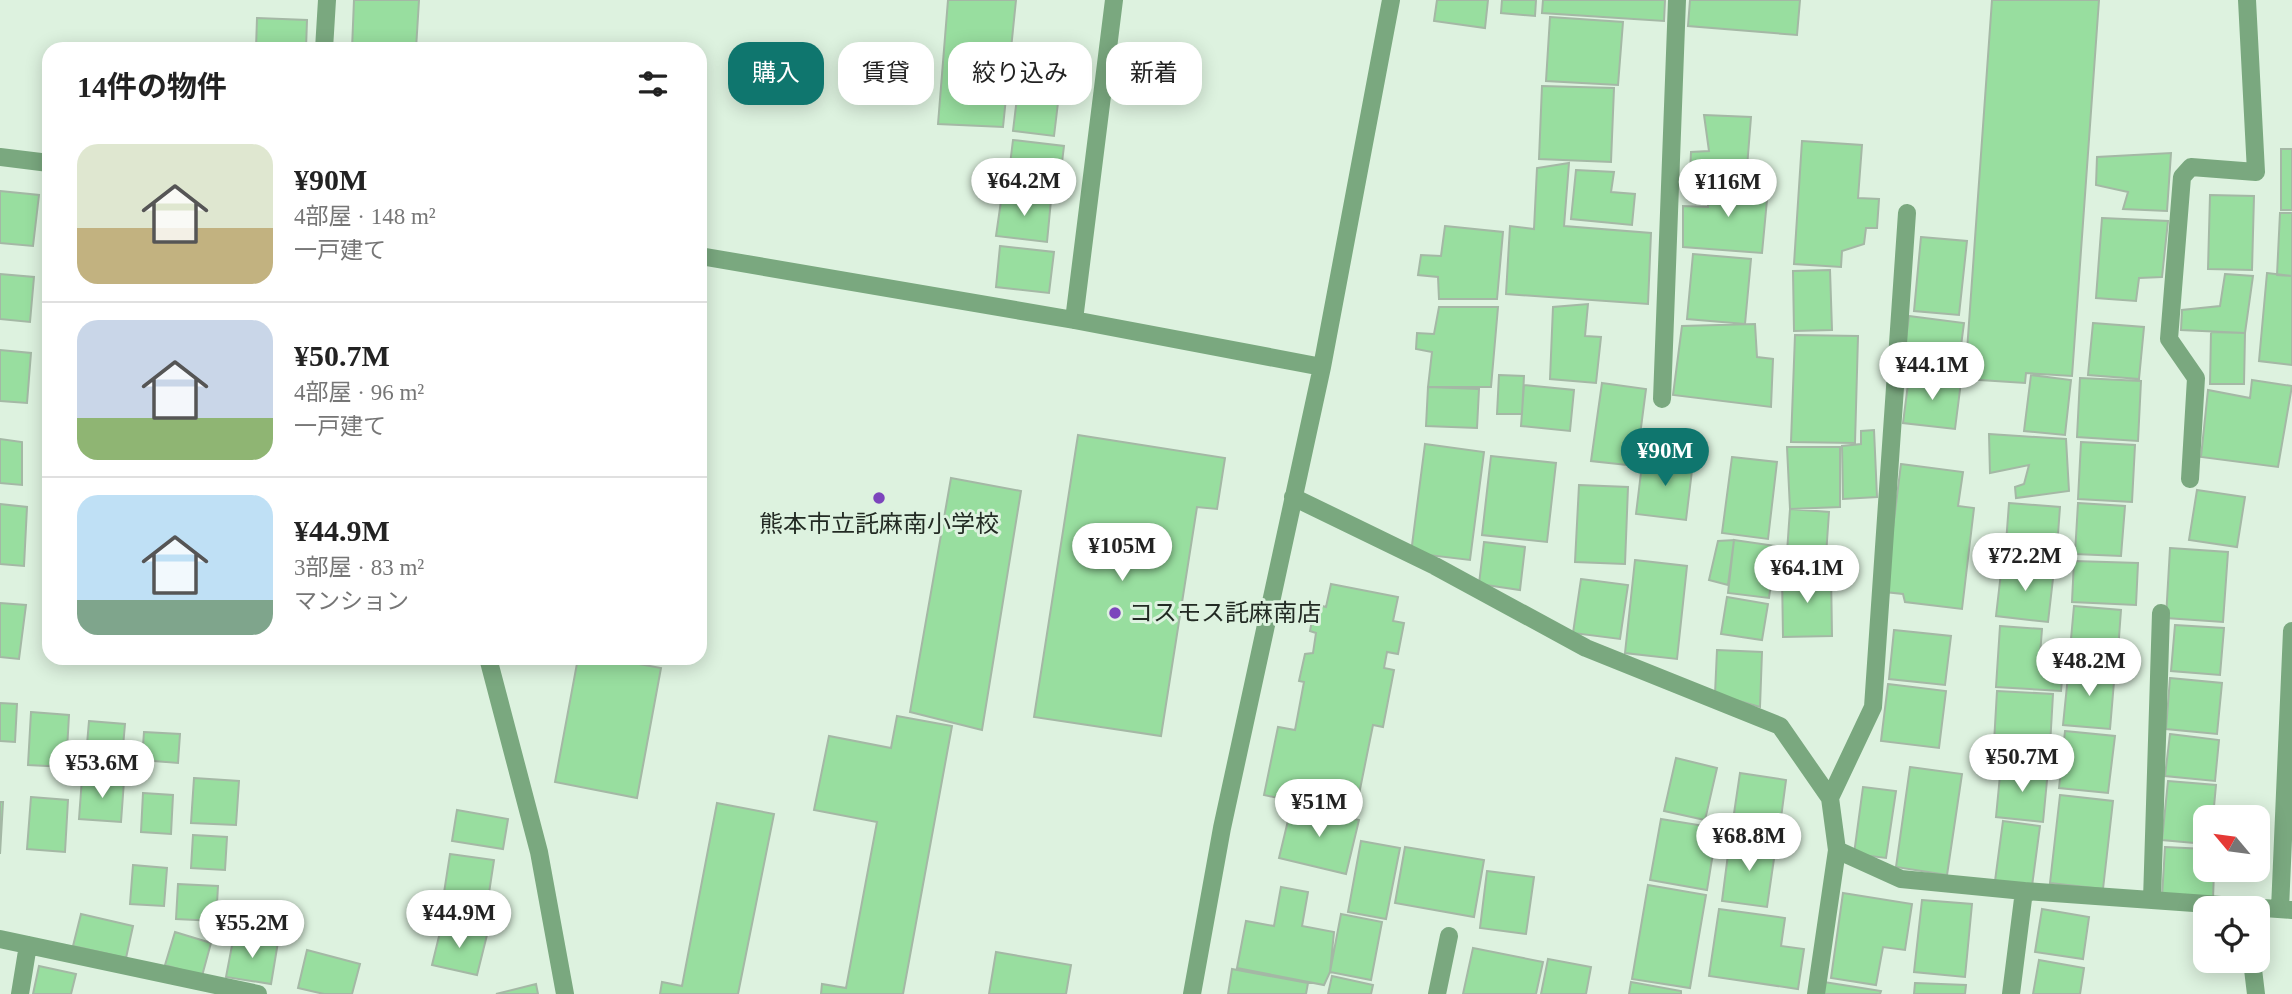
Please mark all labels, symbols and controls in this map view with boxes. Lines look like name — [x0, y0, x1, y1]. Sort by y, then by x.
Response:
chip: 購入 — [728, 42, 824, 105]
chip: 賃貸 — [838, 42, 934, 105]
chip: 絞り込み — [948, 42, 1092, 105]
chip: 新着 — [1106, 42, 1202, 105]
icon: filters — [634, 65, 672, 103]
text: 14件の物件 — [77, 70, 227, 103]
pin: ¥64.2M — [967, 158, 1081, 218]
pin: ¥116M — [1679, 160, 1777, 219]
text: ¥90M — [294, 163, 367, 196]
text: ¥64.2M — [987, 168, 1061, 193]
text: ¥116M — [1695, 169, 1761, 194]
icon: home — [133, 172, 217, 256]
text: 4部屋 · 148 m² — [294, 204, 436, 229]
text: 一戸建て — [294, 238, 386, 263]
text: ¥50.7M — [294, 339, 390, 372]
pin: ¥44.1M — [1875, 342, 1989, 402]
icon: home — [133, 348, 217, 432]
text: ¥44.1M — [1895, 352, 1969, 377]
text: 4部屋 · 96 m² — [294, 380, 424, 405]
text: 一戸建て — [294, 414, 386, 439]
pin: ¥90M — [1624, 428, 1706, 488]
text: ¥90M — [1637, 438, 1693, 463]
marker: 熊本市立託麻南小学校 — [871, 490, 887, 506]
place label: 熊本市立託麻南小学校 — [759, 511, 999, 537]
text: ¥44.9M — [294, 514, 390, 547]
icon: home — [133, 523, 217, 607]
pin: ¥105M — [1073, 524, 1171, 583]
text: ¥105M — [1088, 533, 1156, 558]
pin: ¥72.2M — [1968, 534, 2082, 593]
text: ¥72.2M — [1988, 543, 2062, 568]
pin: ¥64.1M — [1750, 546, 1864, 605]
text: 3部屋 · 83 m² — [294, 555, 424, 580]
text: ¥64.1M — [1770, 555, 1844, 580]
text: マンション — [294, 589, 409, 614]
place label: コスモス託麻南店 — [1129, 600, 1321, 626]
marker: コスモス託麻南店 — [1107, 605, 1123, 621]
pin: ¥48.2M — [2032, 638, 2146, 698]
text: ¥48.2M — [2052, 648, 2126, 673]
pin: ¥50.7M — [1965, 734, 2079, 794]
pin: ¥53.6M — [45, 740, 159, 800]
text: ¥50.7M — [1985, 744, 2059, 769]
text: ¥53.6M — [65, 750, 139, 775]
pin: ¥51M — [1278, 780, 1360, 839]
text: ¥51M — [1291, 789, 1347, 814]
north arrow — [2193, 805, 2270, 882]
map controls — [2193, 805, 2270, 973]
pin: ¥68.8M — [1692, 814, 1806, 873]
text: ¥68.8M — [1712, 823, 1786, 848]
pin: ¥44.9M — [402, 890, 516, 950]
button: locate — [2193, 896, 2270, 973]
pin: ¥55.2M — [195, 900, 309, 960]
text: ¥44.9M — [422, 900, 496, 925]
text: ¥55.2M — [215, 910, 289, 935]

